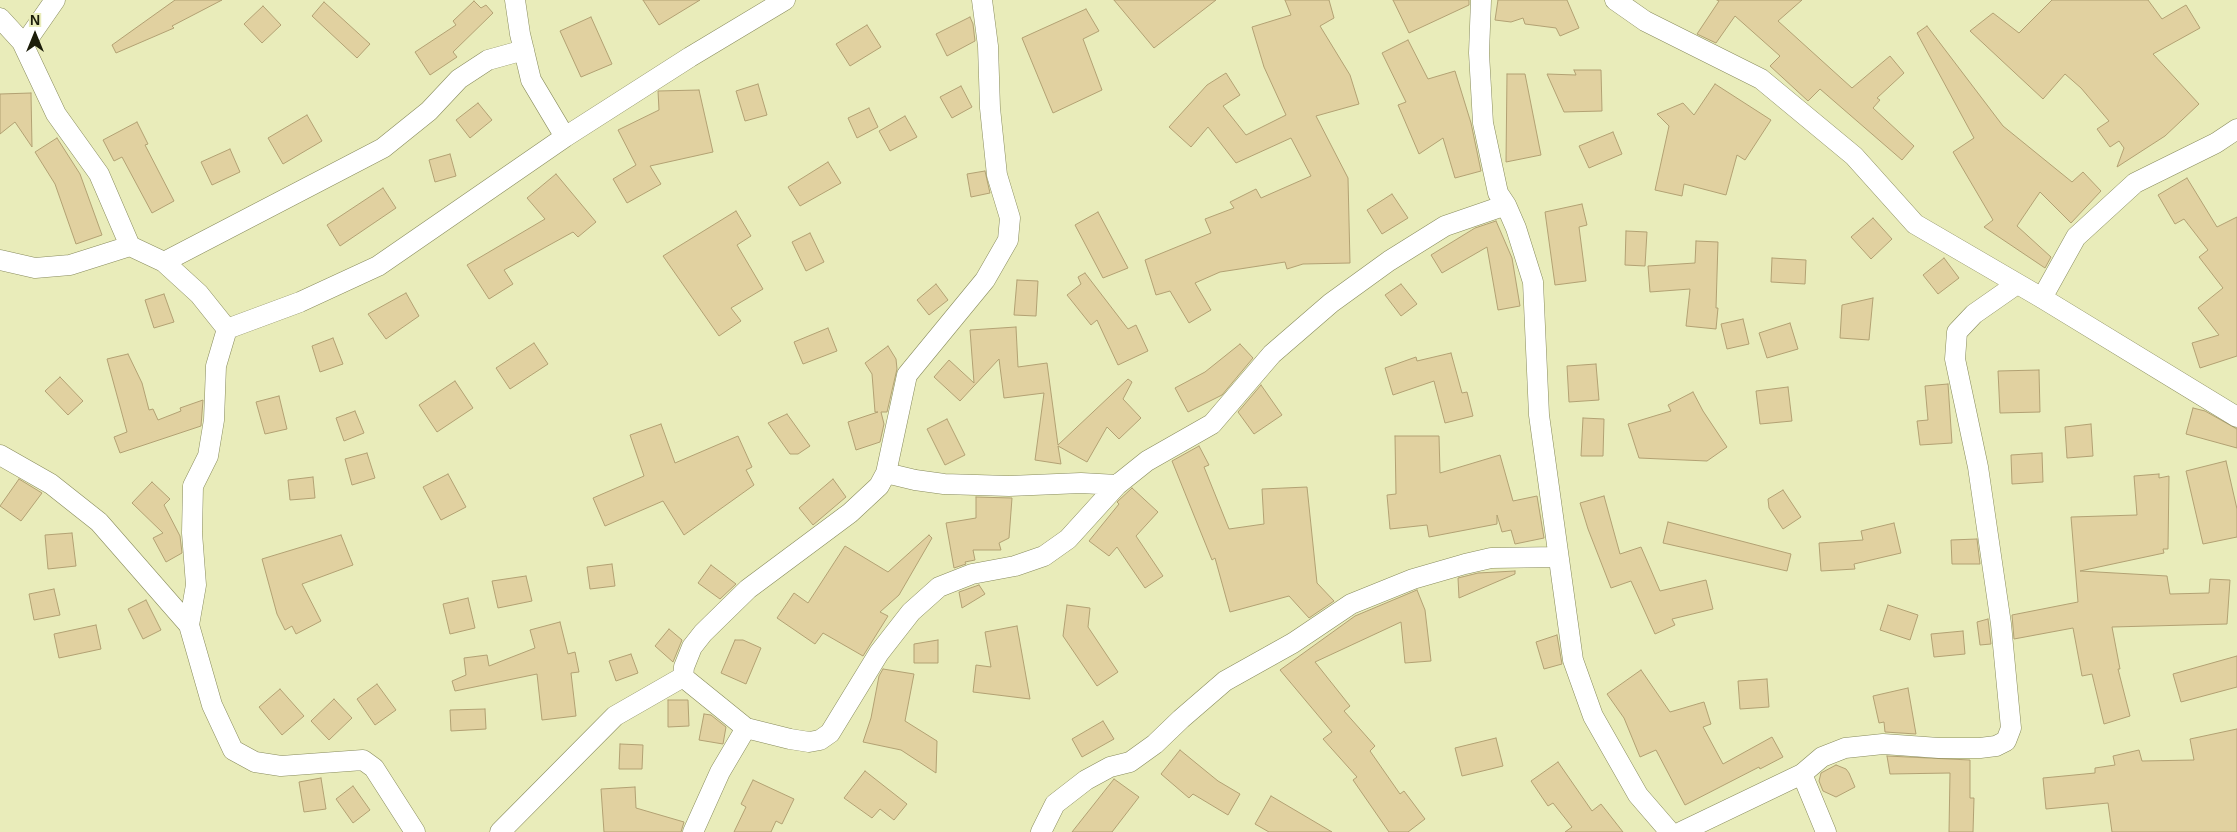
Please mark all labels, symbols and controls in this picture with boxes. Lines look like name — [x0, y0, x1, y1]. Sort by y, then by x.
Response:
north arrow — [10, 10, 60, 60]
text: N — [30, 12, 40, 28]

